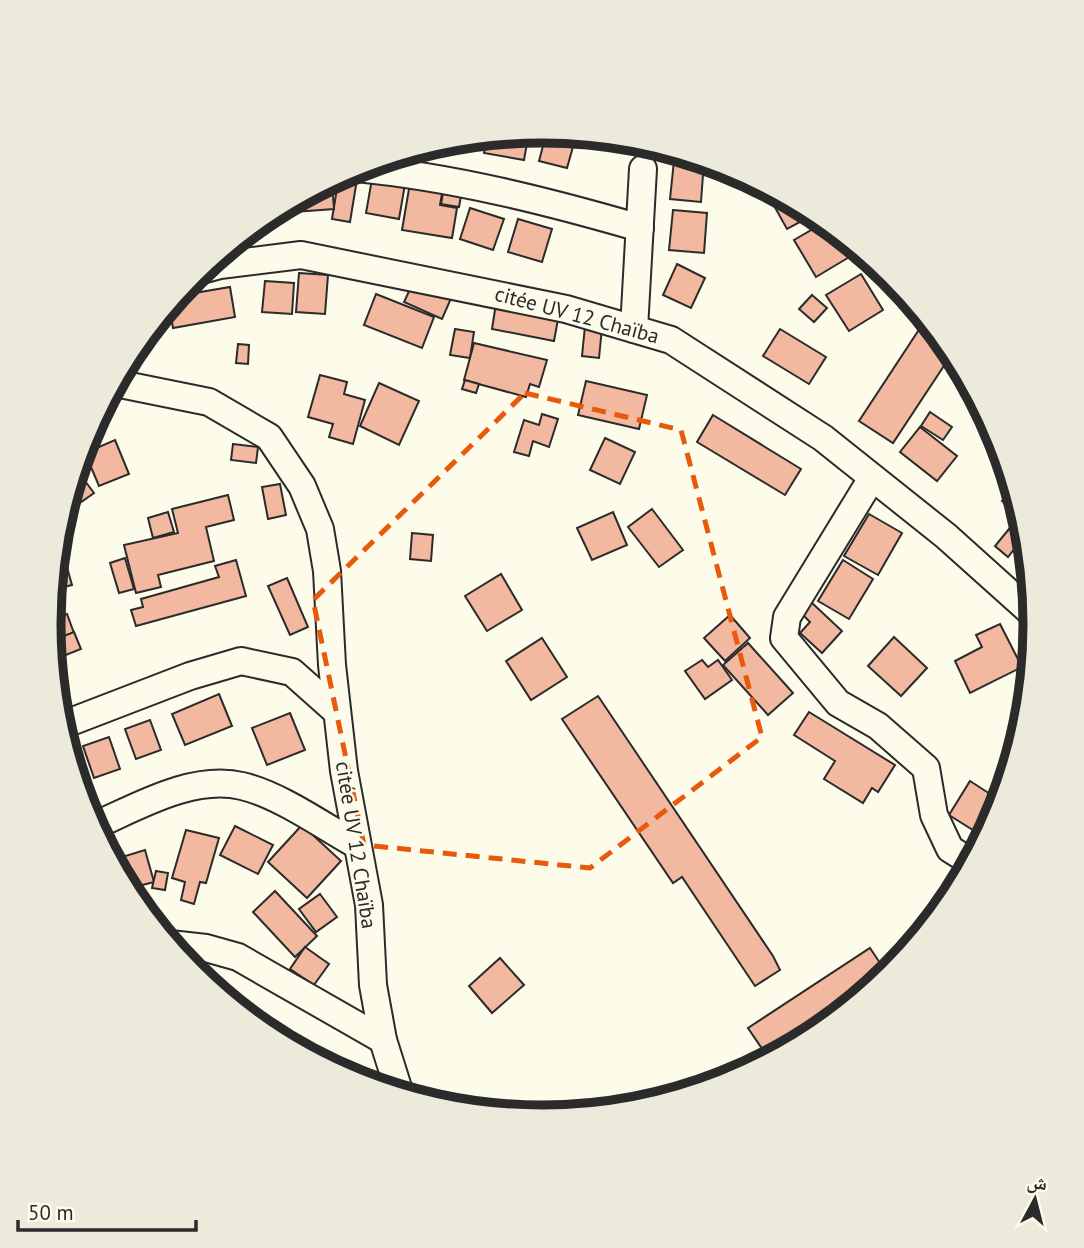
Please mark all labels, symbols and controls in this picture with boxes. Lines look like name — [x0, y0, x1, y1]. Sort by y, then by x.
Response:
street label: citée UV 12 Chaïba — [492, 280, 662, 349]
street label: citée UV 12 Chaïba — [330, 759, 383, 931]
north arrow — [1000, 1164, 1070, 1234]
text: ش — [1026, 1169, 1049, 1195]
scale bar — [18, 1188, 196, 1232]
text: 50 m — [28, 1199, 74, 1226]

